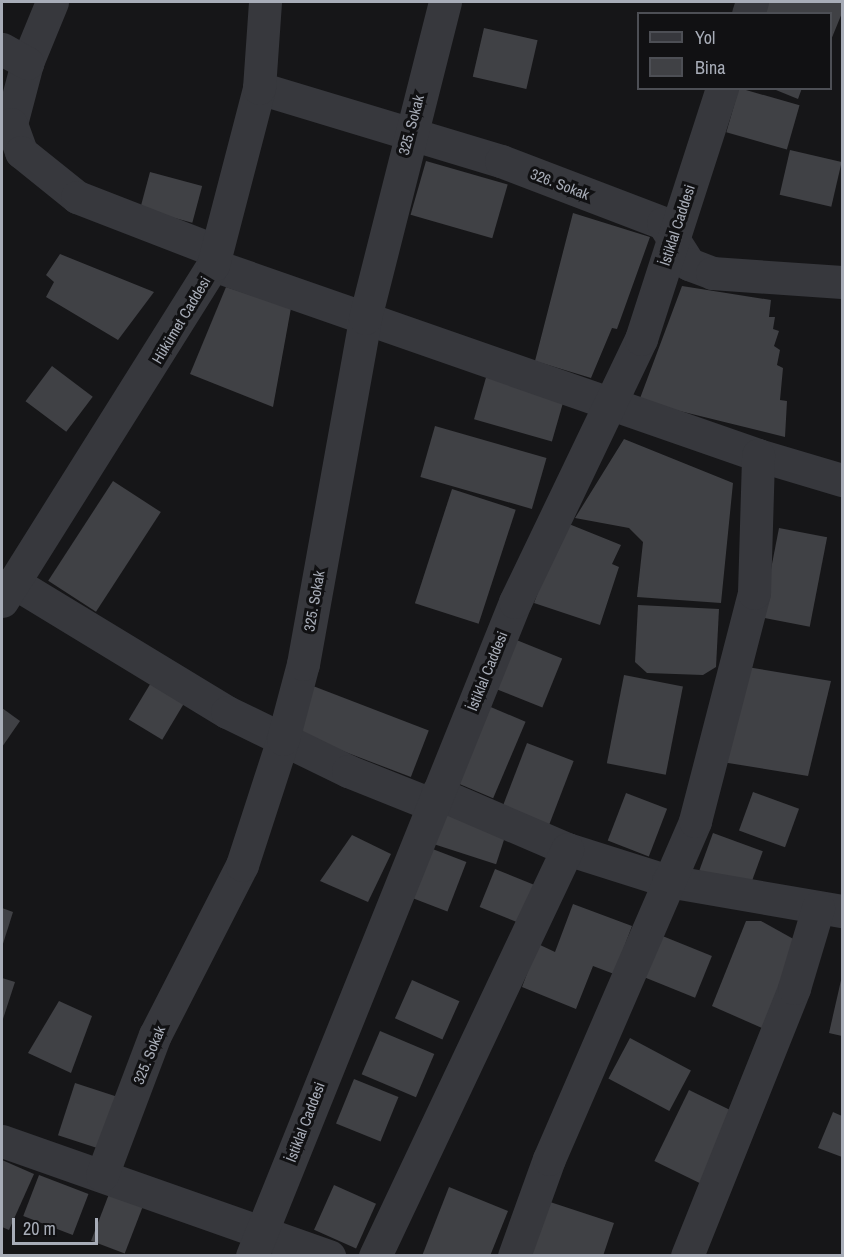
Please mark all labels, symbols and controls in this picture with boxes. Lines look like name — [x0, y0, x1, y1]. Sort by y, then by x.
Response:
legend — [637, 12, 832, 90]
text: Yol — [695, 25, 715, 50]
text: Bina — [695, 55, 725, 80]
street label: 325. Sokak — [394, 93, 428, 157]
street label: 326. Sokak — [528, 165, 592, 203]
street label: İstiklal Caddesi — [655, 182, 699, 268]
street label: Hükümet Caddesi — [148, 273, 214, 367]
street label: 325. Sokak — [300, 569, 328, 633]
street label: İstiklal Caddesi — [463, 629, 511, 713]
street label: 325. Sokak — [129, 1023, 169, 1087]
street label: İstiklal Caddesi — [282, 1080, 328, 1164]
scale bar — [15, 1206, 100, 1244]
text: 20 m — [23, 1216, 56, 1241]

